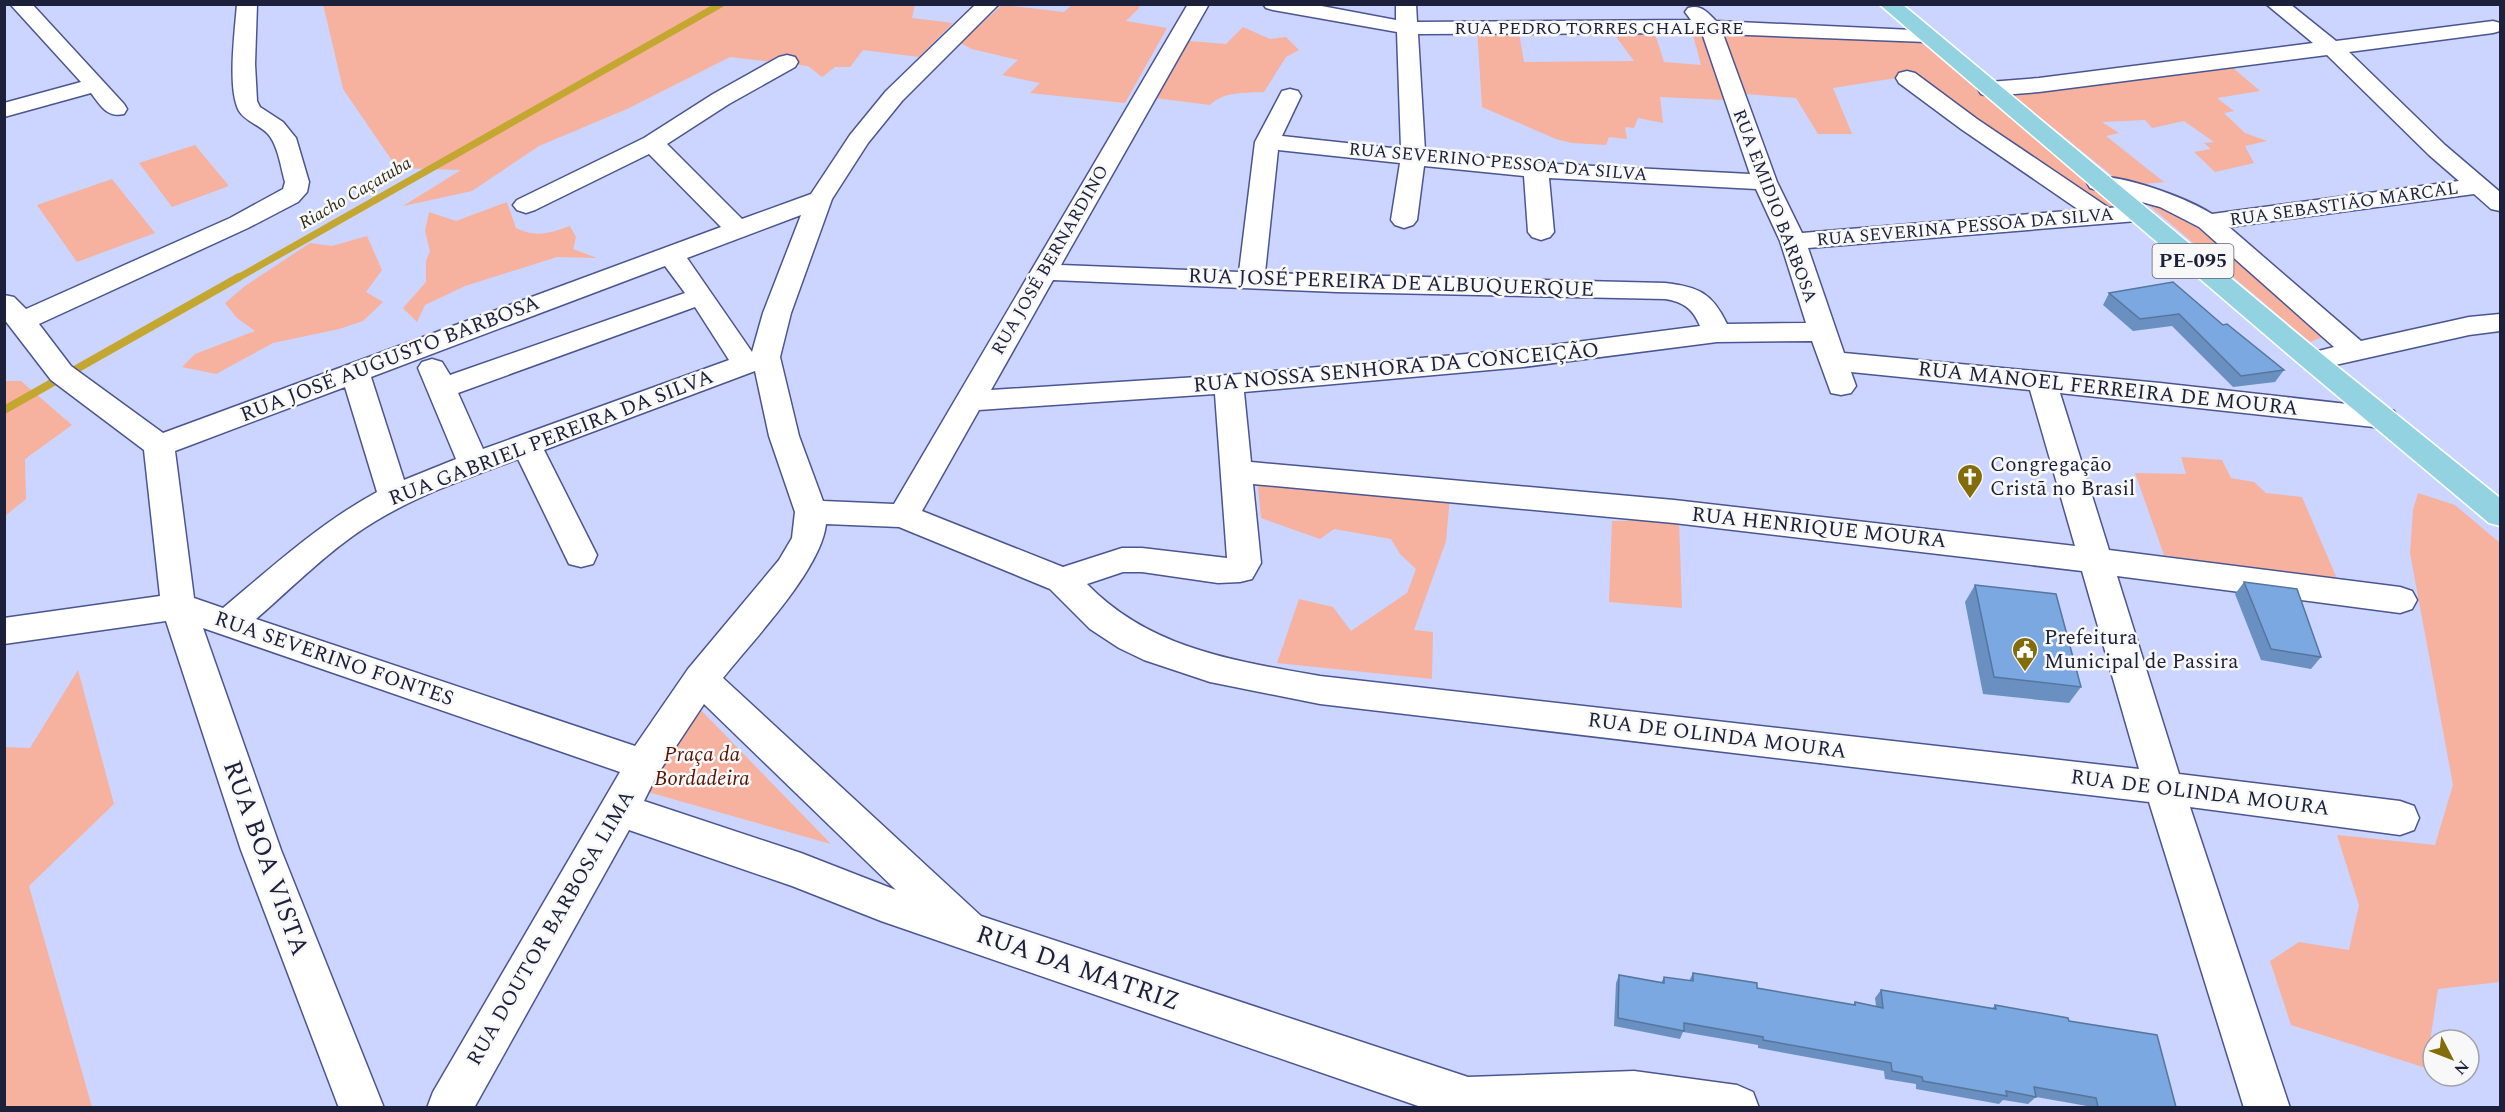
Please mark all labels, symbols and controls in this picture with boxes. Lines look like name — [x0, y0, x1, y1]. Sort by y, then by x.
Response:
street label: RUA PEDRO TORRES CHALEGRE — [1454, 15, 1744, 42]
street label: RUA EMIDIO BARBOSA — [1726, 105, 1824, 307]
street label: RUA SEVERINO PESSOA DA SILVA — [1347, 135, 1649, 189]
water label: Riacho Caçatuba — [294, 150, 416, 236]
street label: RUA JOSÉ BERNARDINO — [984, 160, 1116, 360]
street label: RUA SEBASTIÃO MARCAL — [2228, 175, 2460, 233]
street label: RUA SEVERINA PESSOA DA SILVA — [1815, 201, 2115, 253]
road number: PE-095 — [2152, 244, 2234, 278]
street label: RUA JOSÉ PEREIRA DE ALBUQUERQUE — [1187, 260, 1595, 306]
street label: RUA JOSÉ AUGUSTO BARBOSA — [236, 287, 545, 431]
street label: RUA NOSSA SENHORA DA CONCEIÇÃO — [1192, 334, 1600, 402]
street label: RUA MANOEL FERREIRA DE MOURA — [1916, 353, 2300, 425]
street label: RUA GABRIEL PEREIRA DA SILVA — [384, 361, 718, 515]
place label: Congregação Cristã no Brasil — [1990, 449, 2135, 505]
church icon: Congregação Cristã no Brasil — [1955, 462, 1985, 500]
street label: RUA HENRIQUE MOURA — [1690, 499, 1948, 557]
street label: RUA SEVERINO FONTES — [210, 603, 458, 715]
place label: Prefeitura Municipal de Passira — [2044, 622, 2239, 678]
public building icon: Prefeitura Municipal de Passira — [2010, 635, 2040, 673]
street label: RUA DE OLINDA MOURA — [1586, 704, 1849, 768]
park label: Praça da Bordadeira — [654, 739, 750, 795]
street label: RUA BOA VISTA — [212, 755, 320, 961]
street label: RUA DE OLINDA MOURA — [2069, 761, 2332, 825]
street label: RUA DOUTOR BARBOSA LIMA — [459, 784, 643, 1072]
street label: RUA DA MATRIZ — [971, 914, 1185, 1022]
north arrow — [2421, 1028, 2481, 1088]
text: N — [2448, 1054, 2475, 1080]

